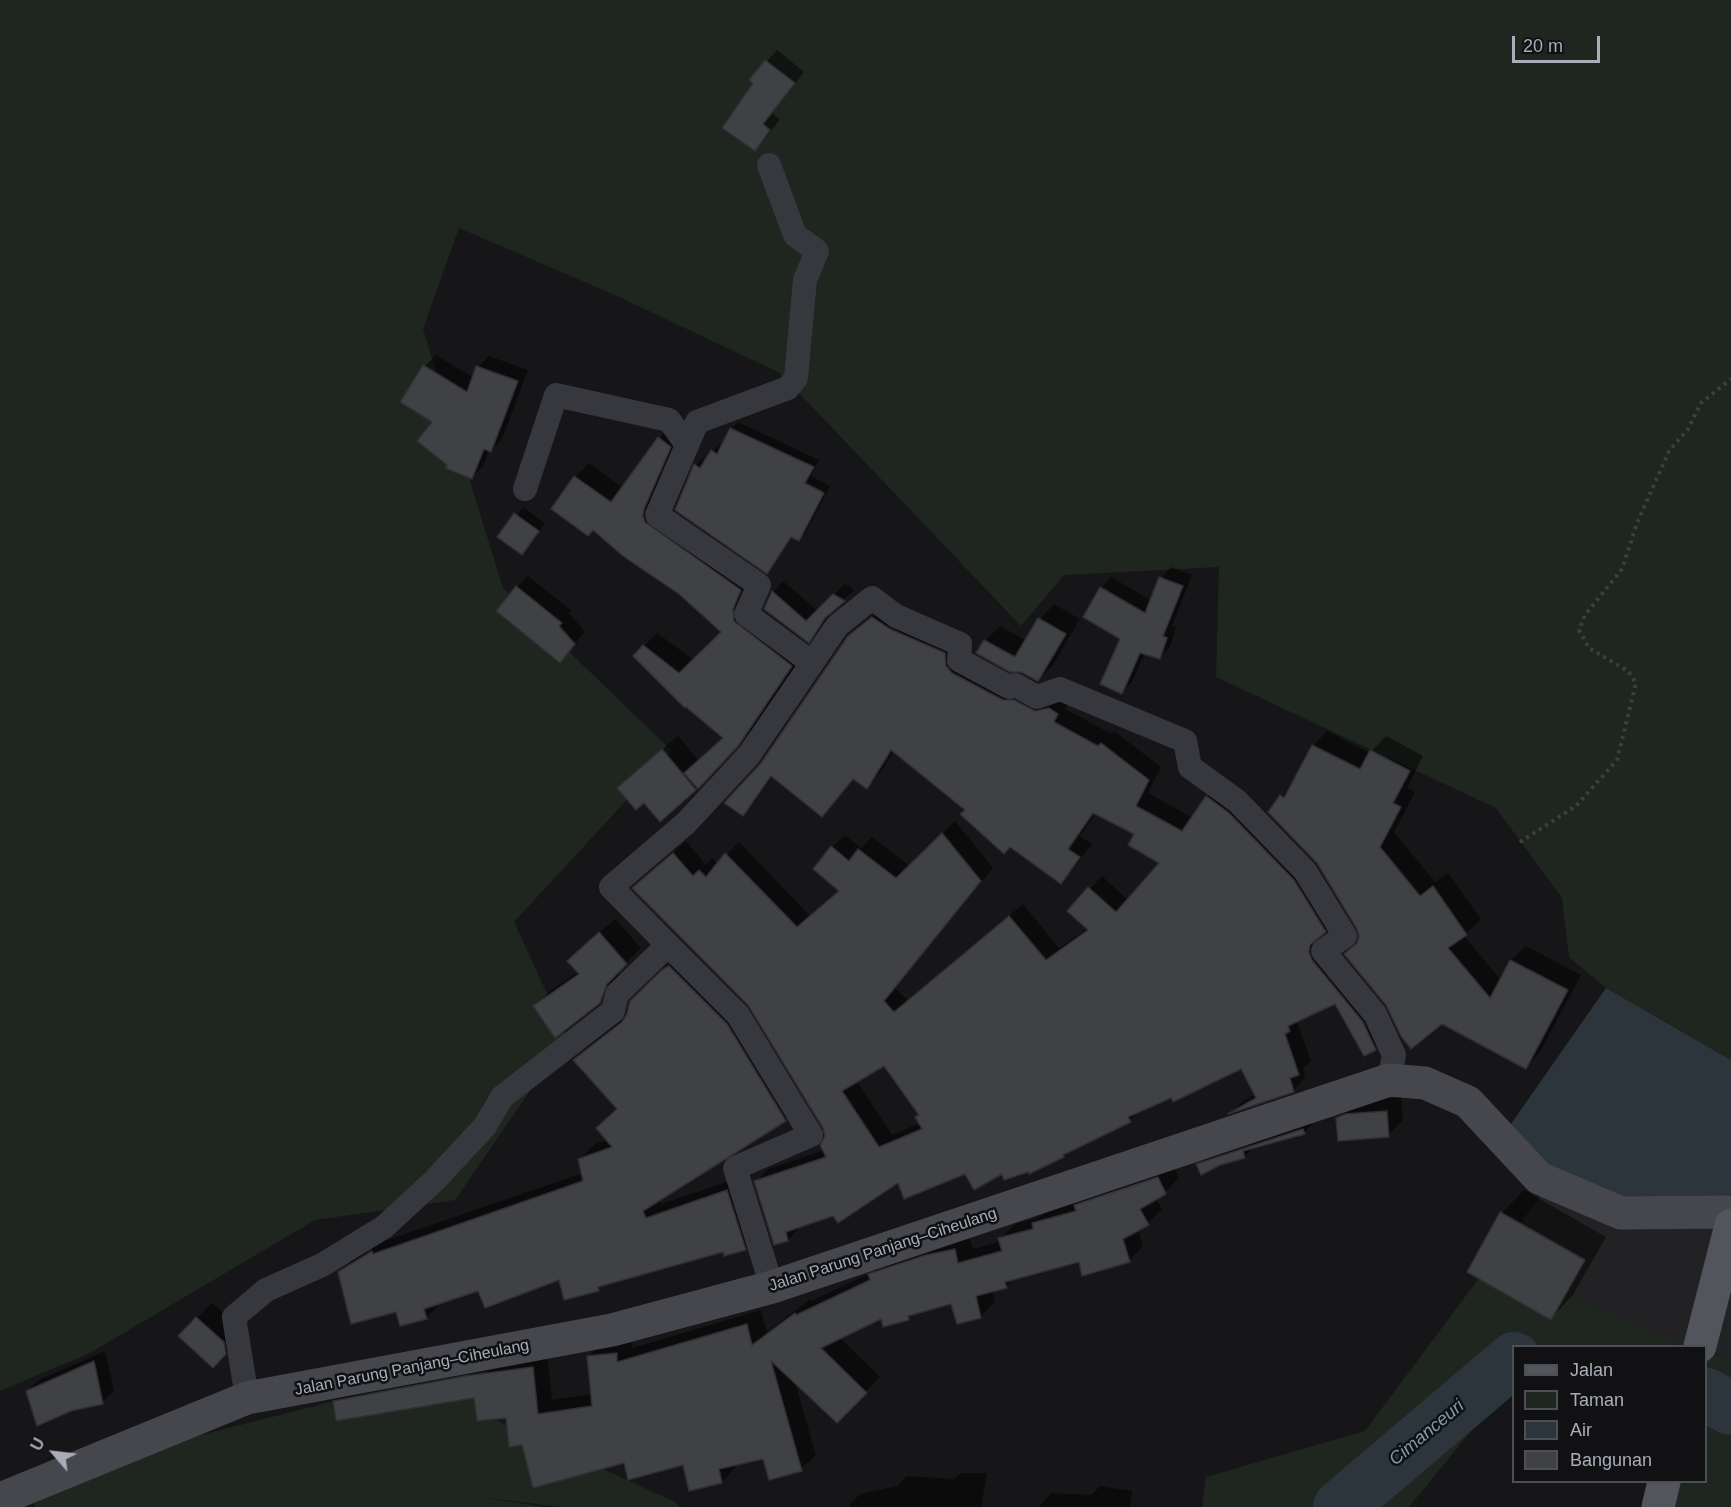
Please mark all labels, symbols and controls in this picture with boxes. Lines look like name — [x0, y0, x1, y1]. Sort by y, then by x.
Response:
scale bar — [1515, 24, 1604, 62]
text: 20 m — [1523, 36, 1563, 56]
street label: Jalan Parung Panjang–Ciheulang — [767, 1204, 999, 1296]
street label: Jalan Parung Panjang–Ciheulang — [293, 1336, 531, 1400]
legend — [1512, 1345, 1707, 1483]
text: Jalan — [1570, 1360, 1613, 1380]
text: Taman — [1570, 1390, 1624, 1410]
water label: Cimanceuri — [1385, 1395, 1469, 1471]
text: Air — [1570, 1420, 1592, 1440]
north arrow — [24, 1423, 84, 1483]
text: U — [27, 1435, 48, 1453]
text: Bangunan — [1570, 1450, 1652, 1470]

